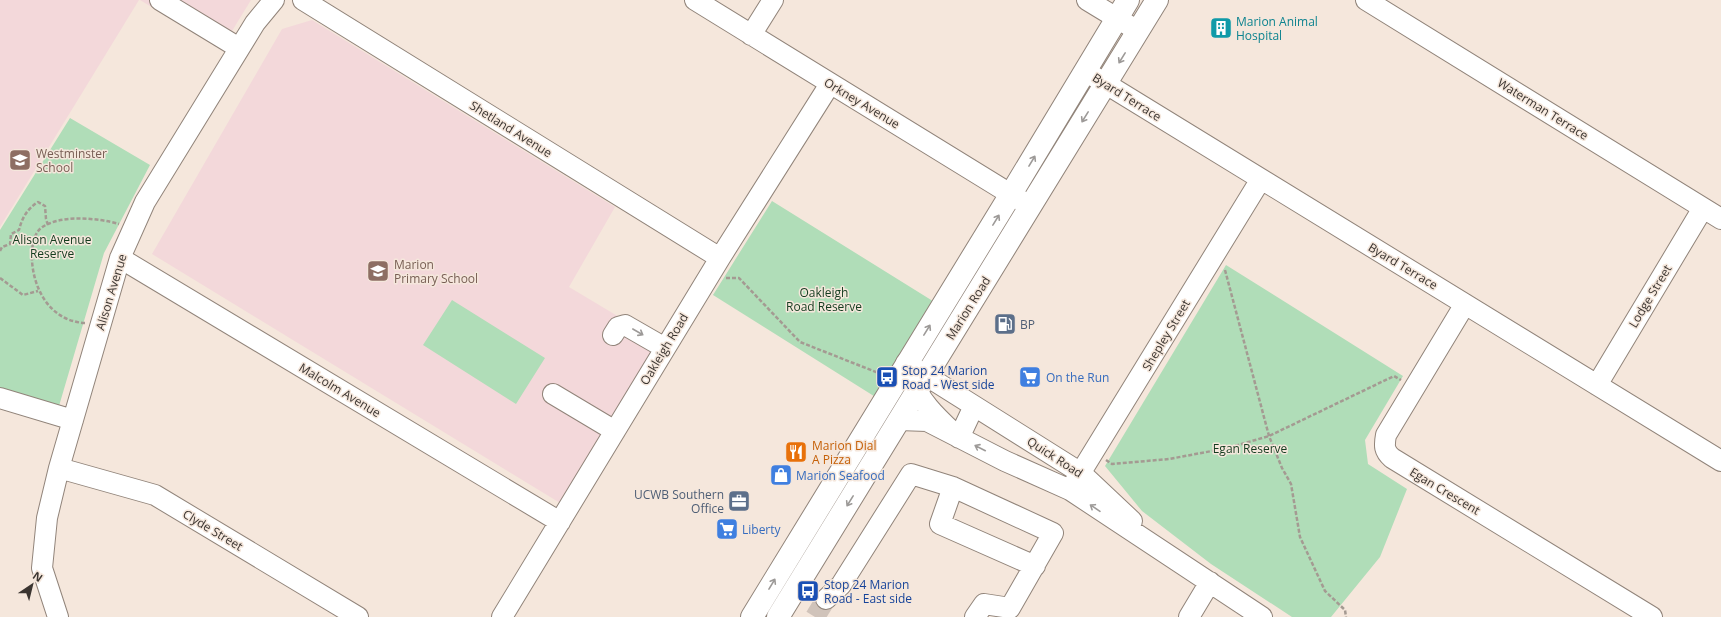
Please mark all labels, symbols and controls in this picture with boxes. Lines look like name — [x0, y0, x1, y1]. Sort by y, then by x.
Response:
place label: Marion Animal Hospital — [1236, 13, 1318, 44]
building icon: Marion Animal Hospital — [1208, 15, 1234, 41]
one-way arrow — [1117, 52, 1125, 64]
street label: Byard Terrace — [1089, 69, 1165, 125]
street label: Orkney Avenue — [821, 74, 903, 132]
street label: Waterman Terrace — [1494, 74, 1592, 144]
street label: Shetland Avenue — [467, 97, 556, 161]
one-way arrow — [1081, 111, 1089, 122]
place label: Westminster School — [36, 145, 107, 176]
school or university icon: Westminster School — [7, 147, 33, 173]
one-way arrow — [1028, 155, 1036, 167]
one-way arrow — [992, 214, 1000, 226]
park label: Alison Avenue Reserve — [13, 231, 92, 262]
street label: Byard Terrace — [1365, 239, 1441, 294]
street label: Alison Avenue — [91, 252, 131, 332]
place label: Marion Primary School — [394, 256, 478, 287]
school or university icon: Marion Primary School — [365, 258, 391, 284]
street label: Lodge Street — [1625, 261, 1675, 331]
street label: Marion Road — [942, 273, 994, 343]
park label: Oakleigh Road Reserve — [786, 284, 862, 315]
street label: Shepley Street — [1138, 296, 1194, 374]
street label: Oakleigh Road — [636, 310, 692, 388]
fuel station icon: BP — [992, 311, 1018, 337]
place label: BP — [1020, 316, 1035, 333]
one-way arrow — [923, 325, 931, 336]
one-way arrow — [632, 329, 644, 337]
street label: Malcolm Avenue — [296, 359, 384, 421]
place label: Stop 24 Marion Road - West side — [902, 362, 995, 393]
bus stop icon: Stop 24 Marion Road - West side — [874, 364, 900, 390]
supermarket icon: On the Run — [1017, 364, 1043, 390]
place label: On the Run — [1046, 369, 1109, 386]
street label: Quick Road — [1024, 433, 1086, 481]
place label: Marion Dial A Pizza — [812, 437, 877, 468]
restaurant icon: Marion Dial A Pizza — [783, 439, 809, 465]
park label: Egan Reserve — [1213, 440, 1288, 457]
one-way arrow — [974, 444, 986, 451]
shop icon: Marion Seafood — [768, 462, 794, 488]
street label: Egan Crescent — [1407, 463, 1483, 519]
place label: Marion Seafood — [796, 467, 885, 484]
place label: UCWB Southern Office — [634, 486, 724, 517]
office icon: UCWB Southern Office — [726, 488, 752, 514]
one-way arrow — [845, 495, 853, 507]
one-way arrow — [1089, 503, 1101, 511]
street label: Clyde Street — [180, 505, 246, 555]
supermarket icon: Liberty — [714, 516, 740, 542]
place label: Liberty — [742, 521, 782, 538]
north arrow — [12, 565, 52, 605]
text: N — [30, 568, 46, 585]
place label: Stop 24 Marion Road - East side — [824, 576, 912, 607]
one-way arrow — [768, 578, 776, 590]
bus stop icon: Stop 24 Marion Road - East side — [795, 578, 821, 604]

